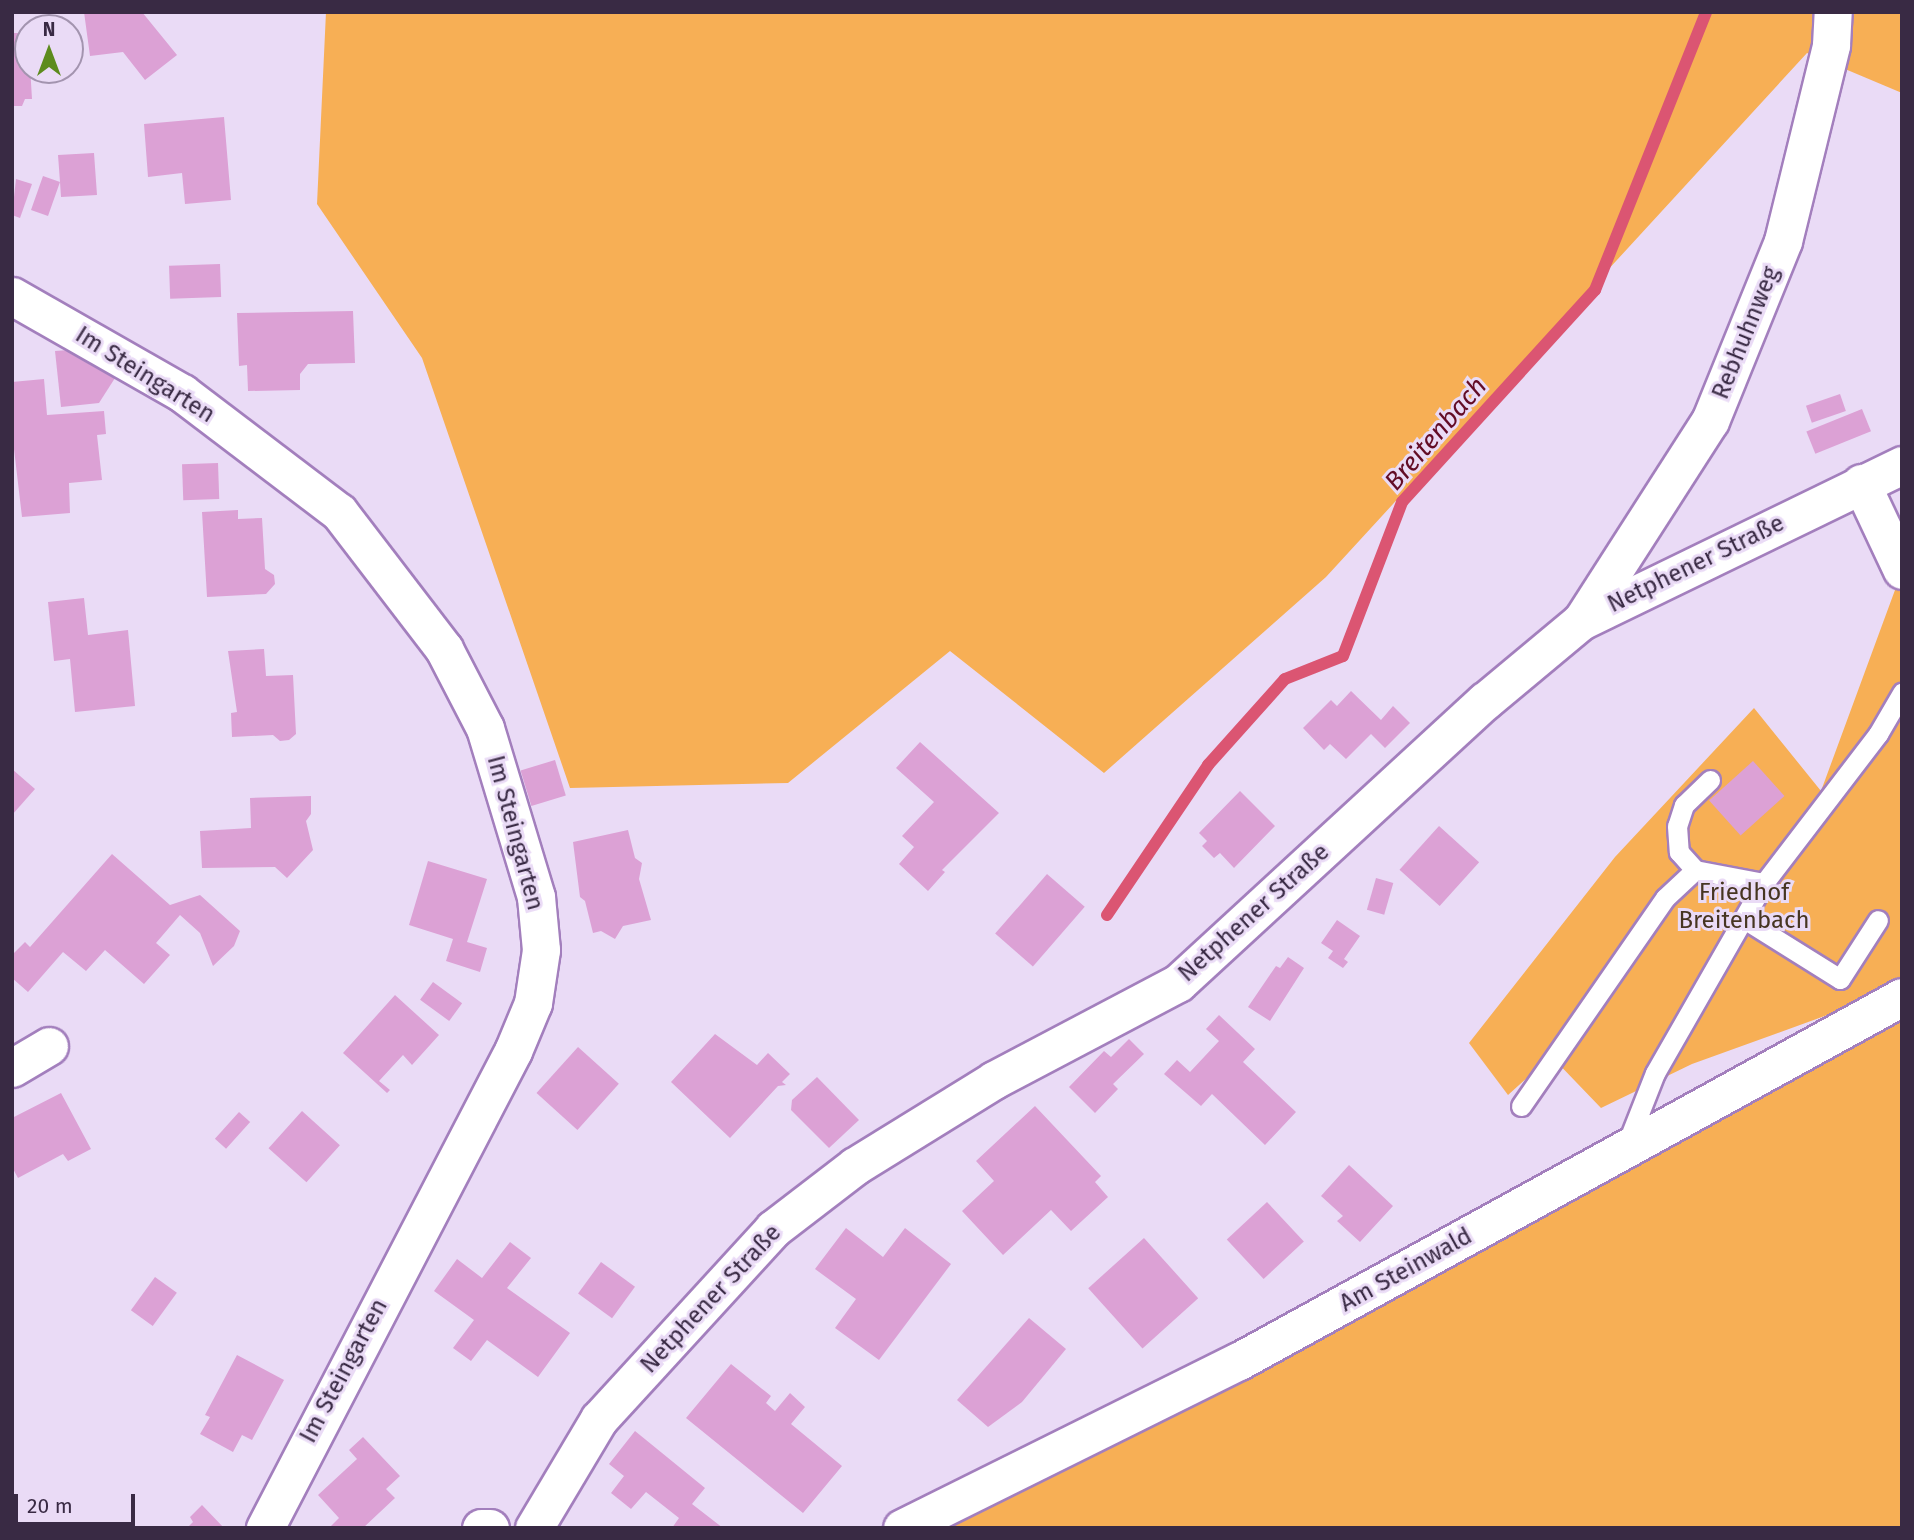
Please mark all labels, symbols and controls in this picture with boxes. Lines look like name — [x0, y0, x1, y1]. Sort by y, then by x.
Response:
north arrow — [14, 14, 84, 84]
text: N — [43, 18, 55, 41]
street label: Rebhuhnweg — [1706, 263, 1786, 403]
street label: Im Steingarten — [70, 321, 220, 429]
water label: Breitenbach — [1378, 371, 1494, 497]
street label: Netphener Straße — [1603, 509, 1789, 619]
street label: Im Steingarten — [481, 752, 549, 914]
street label: Netphener Straße — [1173, 838, 1335, 988]
park label: Friedhof Breitenbach — [1678, 879, 1810, 935]
street label: Netphener Straße — [635, 1219, 787, 1379]
street label: Am Steinwald — [1335, 1222, 1477, 1318]
street label: Im Steingarten — [294, 1294, 394, 1448]
scale bar — [18, 1480, 138, 1524]
text: 20 m — [27, 1493, 73, 1519]

